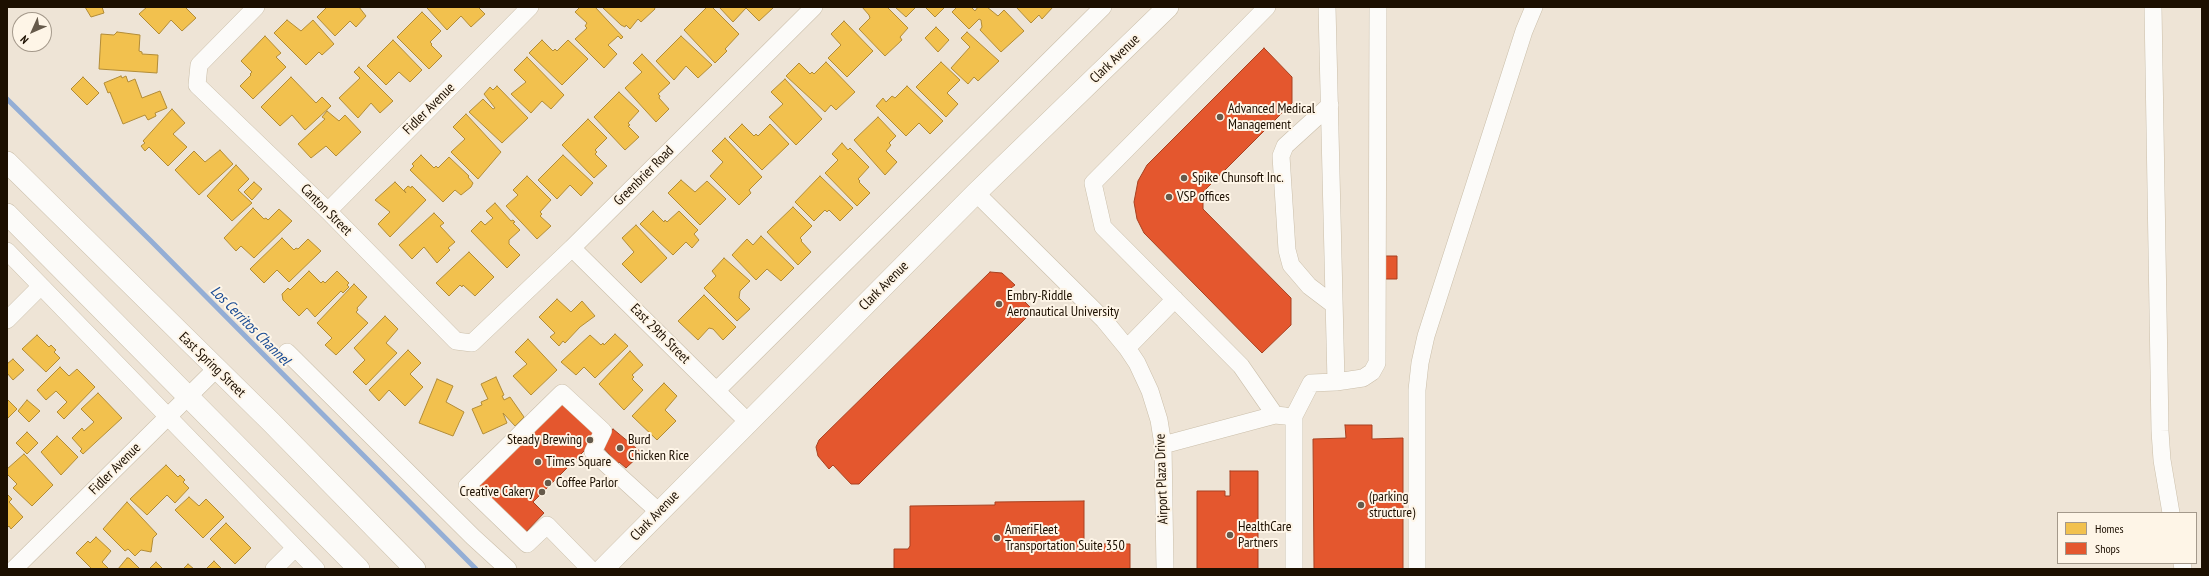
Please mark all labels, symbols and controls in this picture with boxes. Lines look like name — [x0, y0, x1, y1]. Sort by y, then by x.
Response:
north arrow — [12, 12, 52, 52]
street label: Clark Avenue — [1087, 31, 1143, 87]
text: N — [17, 33, 31, 47]
street label: Fidler Avenue — [400, 80, 458, 138]
place label: Advanced Medical Management — [1228, 101, 1315, 134]
marker: Advanced Medical Management — [1215, 112, 1225, 122]
street label: Greenbrier Road — [611, 143, 677, 209]
place label: Spike Chunsoft Inc. — [1192, 170, 1284, 186]
marker: Spike Chunsoft Inc. — [1179, 173, 1189, 183]
street label: Canton Street — [297, 181, 355, 239]
place label: VSP offices — [1177, 189, 1230, 205]
marker: VSP offices — [1164, 192, 1174, 202]
street label: Clark Avenue — [856, 258, 912, 314]
water label: Los Cerritos Channel — [206, 282, 294, 370]
place label: Embry-Riddle Aeronautical University — [1007, 288, 1119, 320]
marker: Embry-Riddle Aeronautical University — [994, 299, 1004, 309]
street label: East 29th Street — [627, 301, 693, 367]
street label: East Spring Street — [175, 329, 249, 401]
place label: Steady Brewing — [507, 432, 582, 448]
place label: Burd Chicken Rice — [628, 432, 689, 464]
street label: Airport Plaza Drive — [1152, 433, 1172, 525]
marker: Steady Brewing — [585, 435, 595, 445]
street label: Fidler Avenue — [86, 440, 144, 498]
marker: Burd Chicken Rice — [615, 443, 625, 453]
place label: Times Square — [546, 454, 611, 470]
marker: Times Square — [533, 457, 543, 467]
place label: Coffee Parlor — [556, 475, 618, 491]
marker: Coffee Parlor — [543, 478, 553, 488]
place label: Creative Cakery — [459, 484, 534, 500]
marker: Creative Cakery — [537, 487, 547, 497]
street label: Clark Avenue — [627, 488, 683, 544]
place label: (parking structure) — [1369, 489, 1415, 522]
marker: (parking structure) — [1356, 500, 1366, 510]
legend — [2057, 512, 2197, 564]
place label: HealthCare Partners — [1238, 519, 1292, 552]
text: Homes — [2095, 521, 2123, 536]
place label: AmeriFleet Transportation Suite 350 — [1005, 522, 1125, 554]
marker: HealthCare Partners — [1225, 530, 1235, 540]
marker: AmeriFleet Transportation Suite 350 — [992, 533, 1002, 543]
text: Shops — [2095, 541, 2120, 556]

